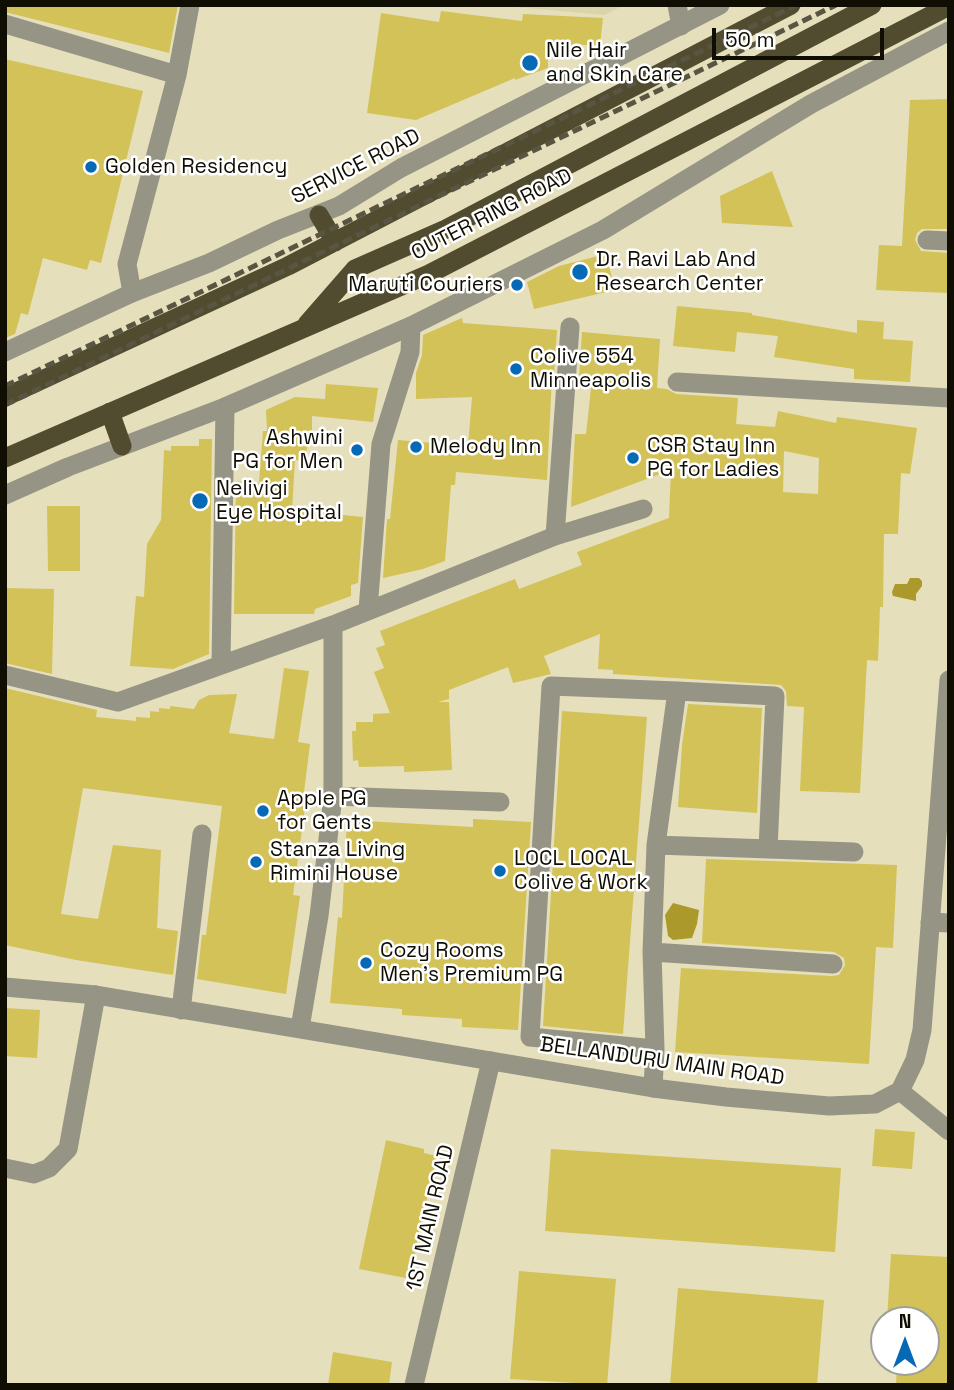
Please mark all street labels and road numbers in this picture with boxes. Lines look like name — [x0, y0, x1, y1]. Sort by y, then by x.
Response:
street label: SERVICE ROAD — [288, 124, 424, 210]
street label: OUTER RING ROAD — [408, 164, 576, 266]
street label: BELLANDURU MAIN ROAD — [538, 1032, 786, 1092]
street label: 1ST MAIN ROAD — [402, 1143, 460, 1293]

